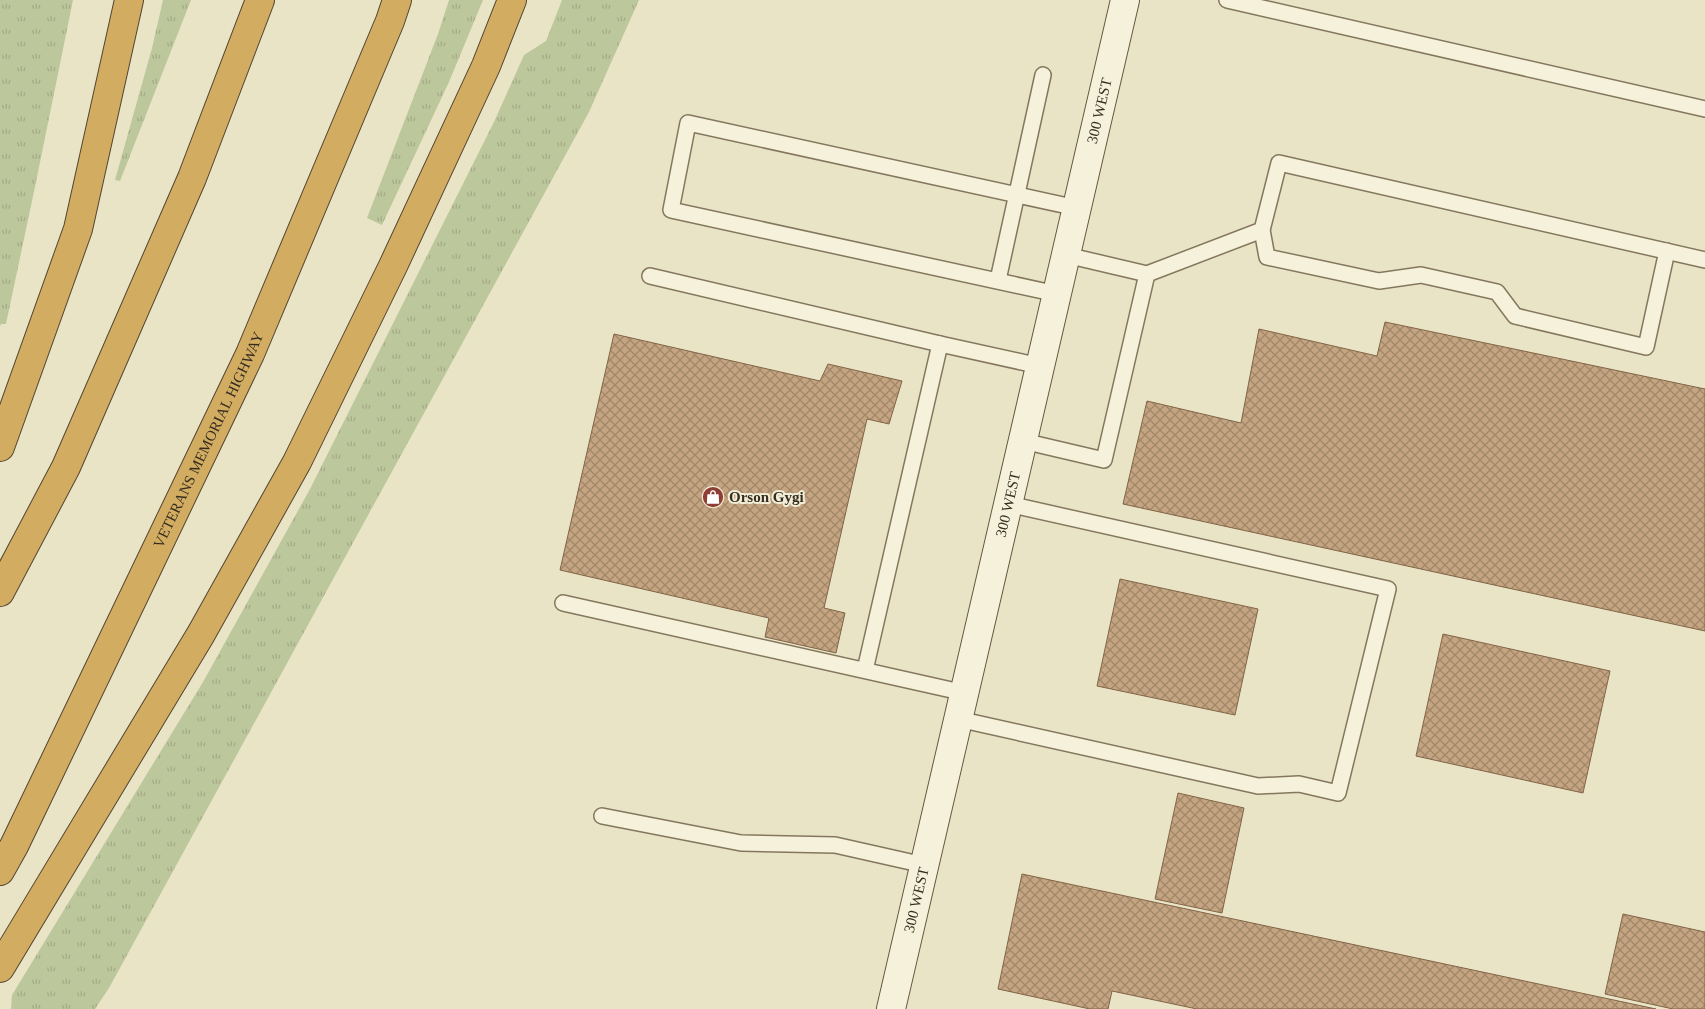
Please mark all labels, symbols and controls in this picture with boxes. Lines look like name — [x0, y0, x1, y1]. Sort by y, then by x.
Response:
street label: 300 WEST — [1084, 76, 1115, 145]
street label: VETERANS MEMORIAL HIGHWAY — [150, 329, 266, 550]
street label: 300 WEST — [993, 470, 1023, 539]
shop icon: Orson Gygi — [701, 485, 725, 509]
place label: Orson Gygi — [729, 489, 804, 505]
street label: 300 WEST — [901, 866, 932, 934]

